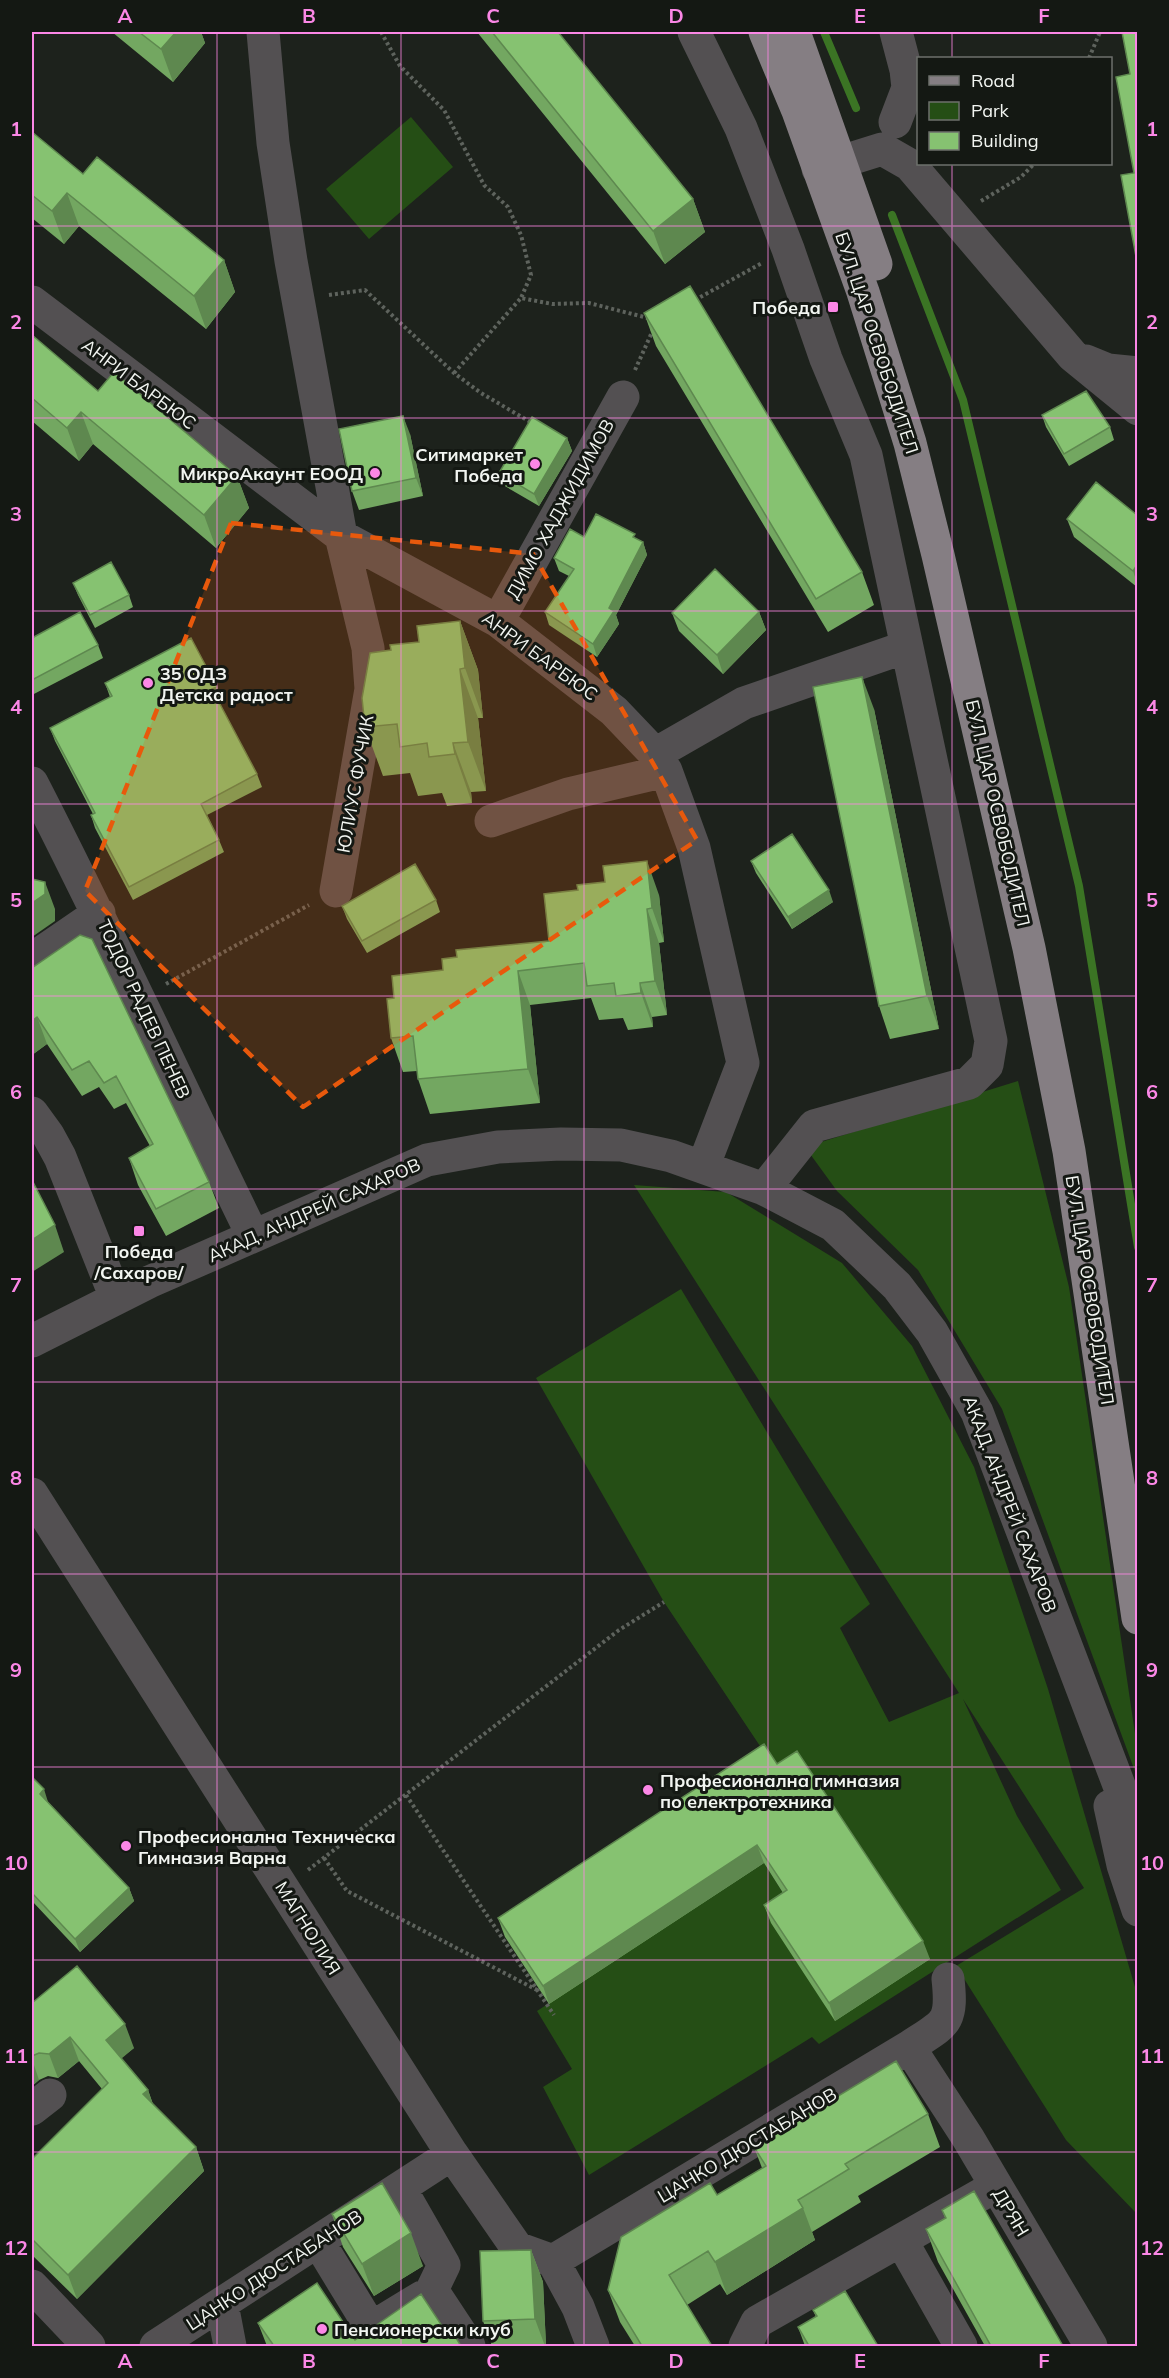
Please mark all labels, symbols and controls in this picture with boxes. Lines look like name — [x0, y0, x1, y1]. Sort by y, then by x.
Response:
text: A — [118, 3, 133, 28]
text: B — [302, 3, 316, 28]
text: C — [486, 3, 500, 28]
text: D — [668, 3, 684, 28]
text: E — [854, 3, 866, 28]
text: F — [1038, 3, 1050, 28]
legend — [917, 57, 1112, 165]
text: Road — [971, 69, 1015, 92]
text: Park — [971, 99, 1010, 122]
text: 1 — [10, 116, 22, 141]
text: 1 — [1146, 116, 1158, 141]
text: Building — [971, 129, 1039, 152]
street label: БУЛ. ЦАР ОСВОБОДИТЕЛ — [830, 229, 924, 457]
place label: Победа — [752, 296, 821, 319]
marker: Победа — [826, 300, 840, 314]
text: 2 — [10, 309, 22, 334]
text: 2 — [1146, 309, 1158, 334]
street label: АНРИ БАРБЮС — [77, 334, 201, 434]
street label: ДИМО ХАДЖИДИМОВ — [501, 415, 619, 603]
place label: Ситимаркет Победа — [415, 443, 523, 487]
marker: Ситимаркет Победа — [528, 457, 542, 471]
place label: МикроАкаунт ЕООД — [180, 462, 363, 485]
marker: МикроАкаунт ЕООД — [368, 466, 382, 480]
text: 3 — [10, 501, 22, 526]
text: 3 — [1146, 501, 1158, 526]
street label: АНРИ БАРБЮС — [478, 606, 602, 706]
place label: 35 ОДЗ Детска радост — [160, 662, 293, 706]
marker: 35 ОДЗ Детска радост — [141, 676, 155, 690]
text: 4 — [10, 694, 22, 719]
text: 4 — [1146, 694, 1158, 719]
street label: БУЛ. ЦАР ОСВОБОДИТЕЛ — [961, 697, 1035, 929]
street label: ЮЛИУС ФУЧИК — [332, 713, 378, 855]
text: 5 — [10, 887, 22, 912]
text: 5 — [1146, 887, 1158, 912]
street label: ТОДОР РАДЕВ ПЕНЕВ — [92, 916, 196, 1102]
text: 6 — [10, 1079, 22, 1104]
text: 6 — [1146, 1079, 1158, 1104]
street label: АКАД. АНДРЕЙ САХАРОВ — [204, 1153, 424, 1267]
street label: БУЛ. ЦАР ОСВОБОДИТЕЛ — [1061, 1174, 1119, 1406]
marker: Победа /Сахаров/ — [132, 1224, 146, 1238]
place label: Победа /Сахаров/ — [94, 1240, 185, 1284]
text: 7 — [10, 1272, 22, 1297]
text: 7 — [1146, 1272, 1158, 1297]
street label: АКАД. АНДРЕЙ САХАРОВ — [958, 1392, 1062, 1616]
text: 8 — [10, 1465, 22, 1490]
text: 8 — [1146, 1465, 1158, 1490]
text: 9 — [10, 1657, 22, 1682]
text: 9 — [1146, 1657, 1158, 1682]
place label: Професионална гимназия по електротехника — [660, 1769, 900, 1813]
marker: Професионална гимназия по електротехника — [641, 1783, 655, 1797]
place label: Професионална Техническа Гимназия Варна — [138, 1825, 396, 1869]
marker: Професионална Техническа Гимназия Варна — [119, 1839, 133, 1853]
text: 10 — [4, 1850, 28, 1875]
text: 10 — [1140, 1850, 1164, 1875]
street label: МАГНОЛИЯ — [270, 1877, 346, 1979]
text: 11 — [4, 2043, 28, 2068]
text: 11 — [1140, 2043, 1164, 2068]
street label: ЦАНКО ДЮСТАБАНОВ — [653, 2082, 841, 2208]
street label: ДРЯН — [988, 2184, 1034, 2240]
street label: ЦАНКО ДЮСТАБАНОВ — [182, 2205, 366, 2335]
text: 12 — [4, 2235, 28, 2260]
text: 12 — [1140, 2235, 1164, 2260]
place label: Пенсионерски клуб — [334, 2318, 511, 2341]
marker: Пенсионерски клуб — [315, 2322, 329, 2336]
text: A — [118, 2348, 133, 2373]
text: B — [302, 2348, 316, 2373]
text: C — [486, 2348, 500, 2373]
text: D — [668, 2348, 684, 2373]
text: E — [854, 2348, 866, 2373]
text: F — [1038, 2348, 1050, 2373]

